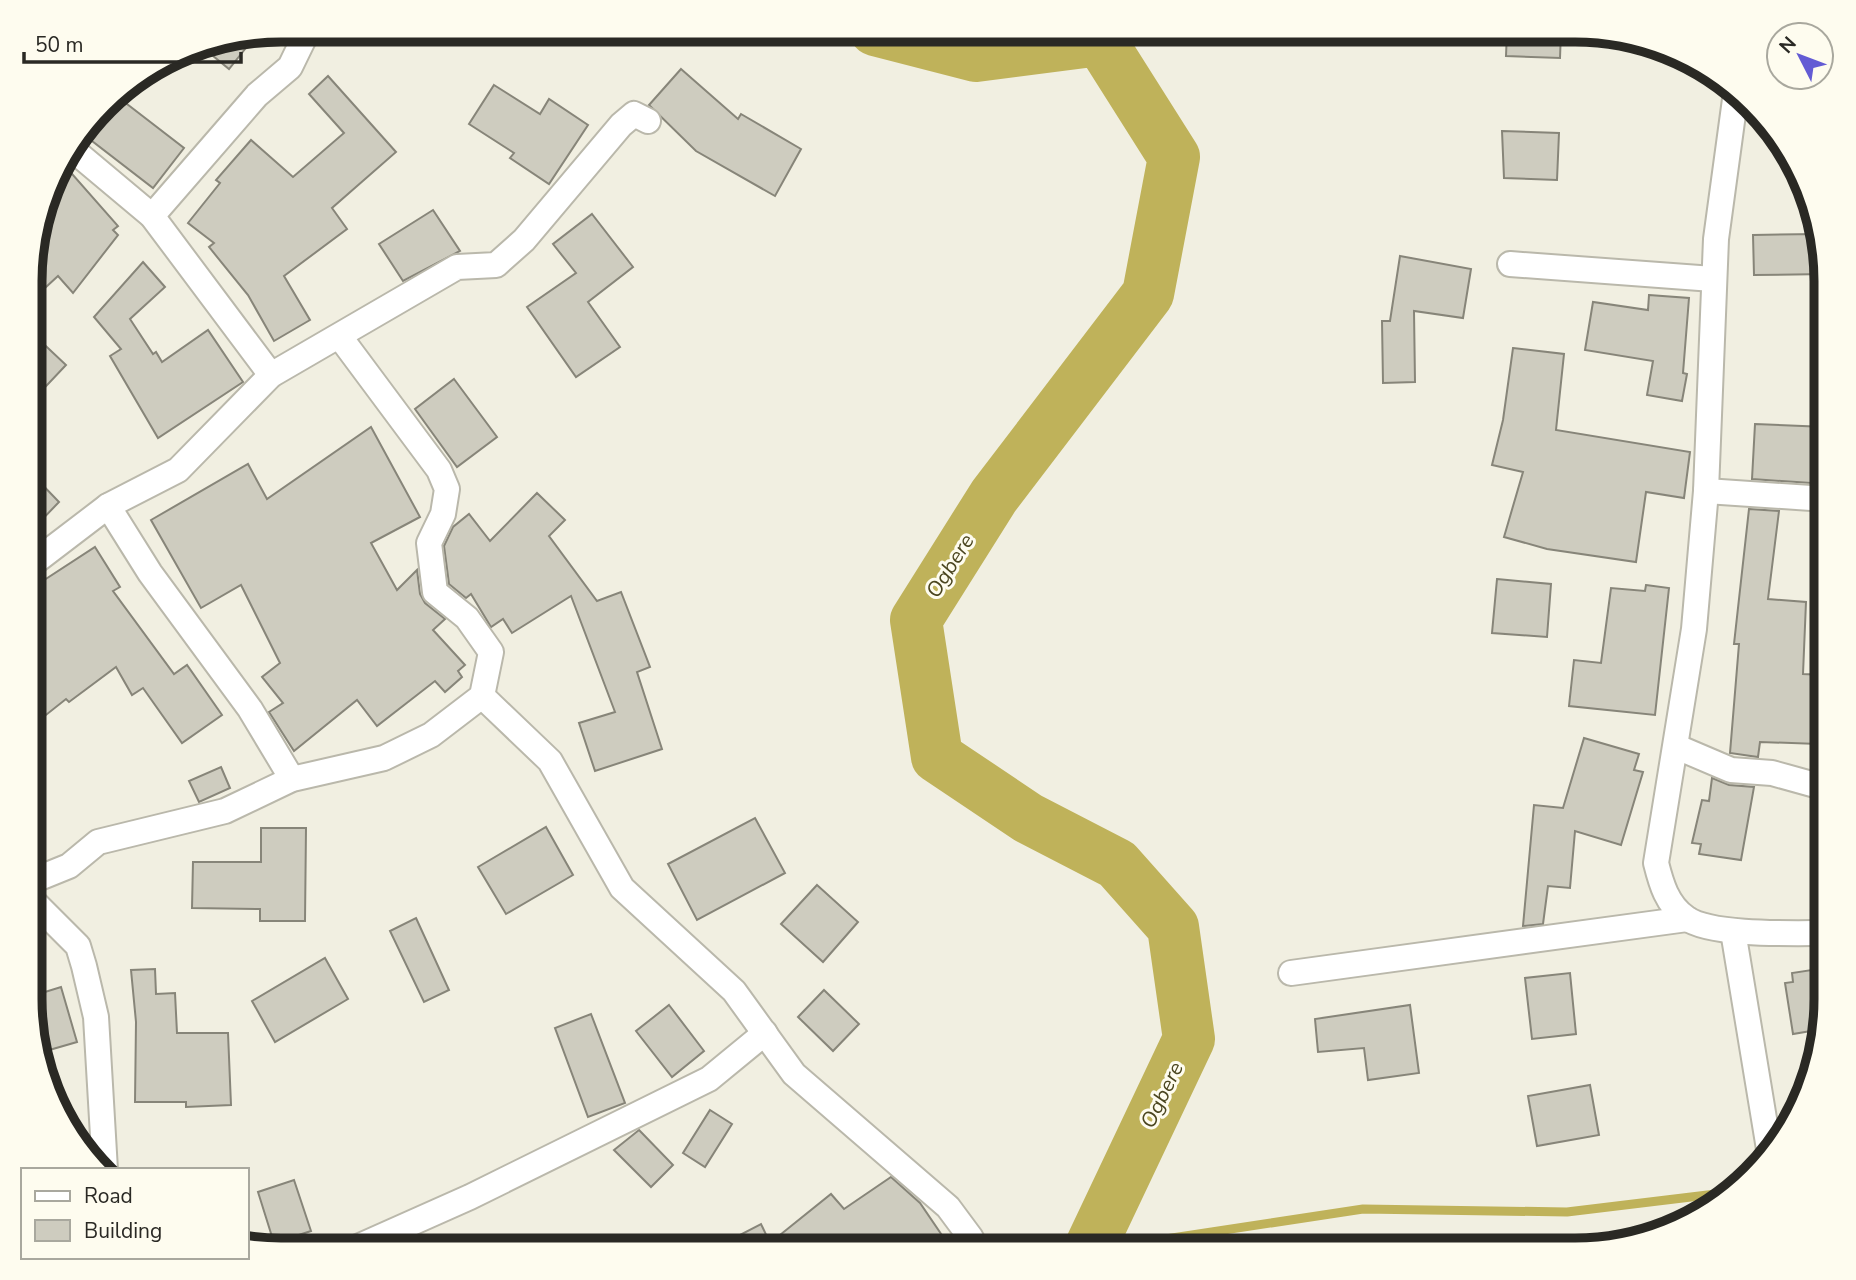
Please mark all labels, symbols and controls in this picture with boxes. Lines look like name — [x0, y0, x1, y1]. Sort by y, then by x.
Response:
scale bar — [24, 21, 242, 65]
north arrow — [1765, 21, 1835, 91]
text: 50 m — [35, 31, 84, 59]
text: N — [1774, 31, 1803, 59]
water label: Ogbere — [919, 529, 981, 603]
water label: Ogbere — [1134, 1057, 1190, 1133]
legend — [21, 1168, 248, 1259]
text: Road — [84, 1182, 133, 1210]
text: Building — [84, 1217, 162, 1245]

